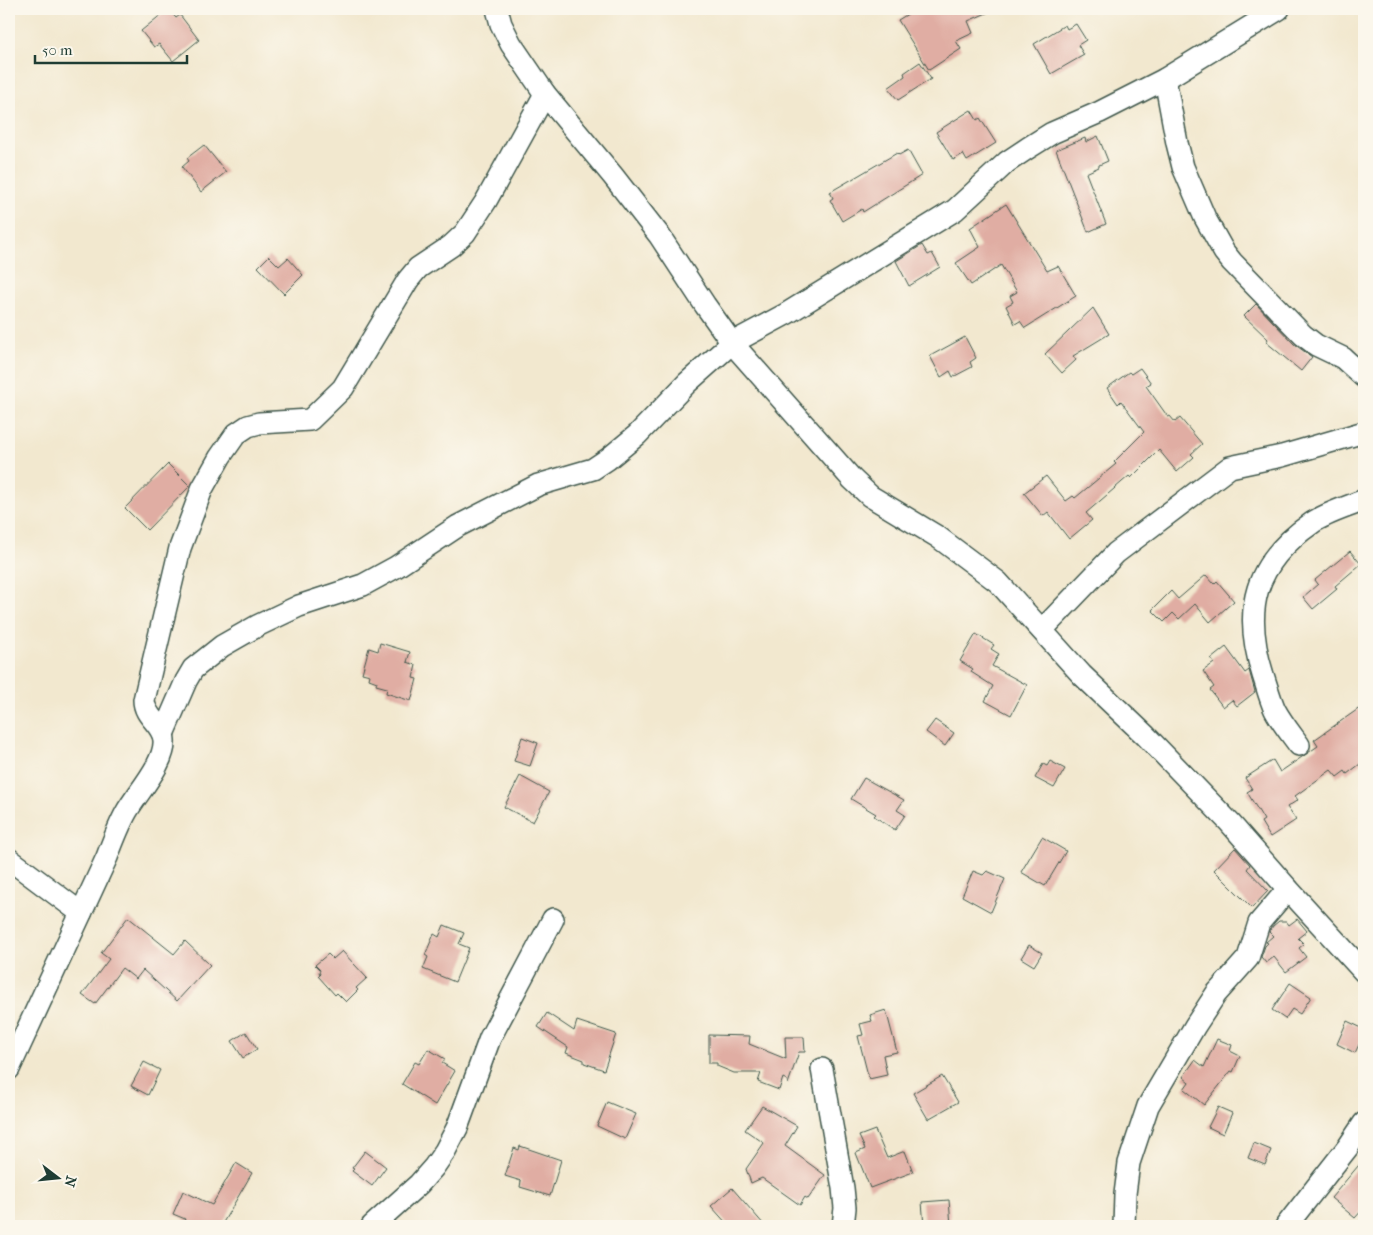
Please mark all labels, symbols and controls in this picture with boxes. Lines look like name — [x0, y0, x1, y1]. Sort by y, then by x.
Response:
scale bar — [35, 32, 188, 64]
text: 50 m — [42, 41, 73, 59]
north arrow — [32, 1152, 82, 1202]
text: N — [60, 1174, 80, 1189]

